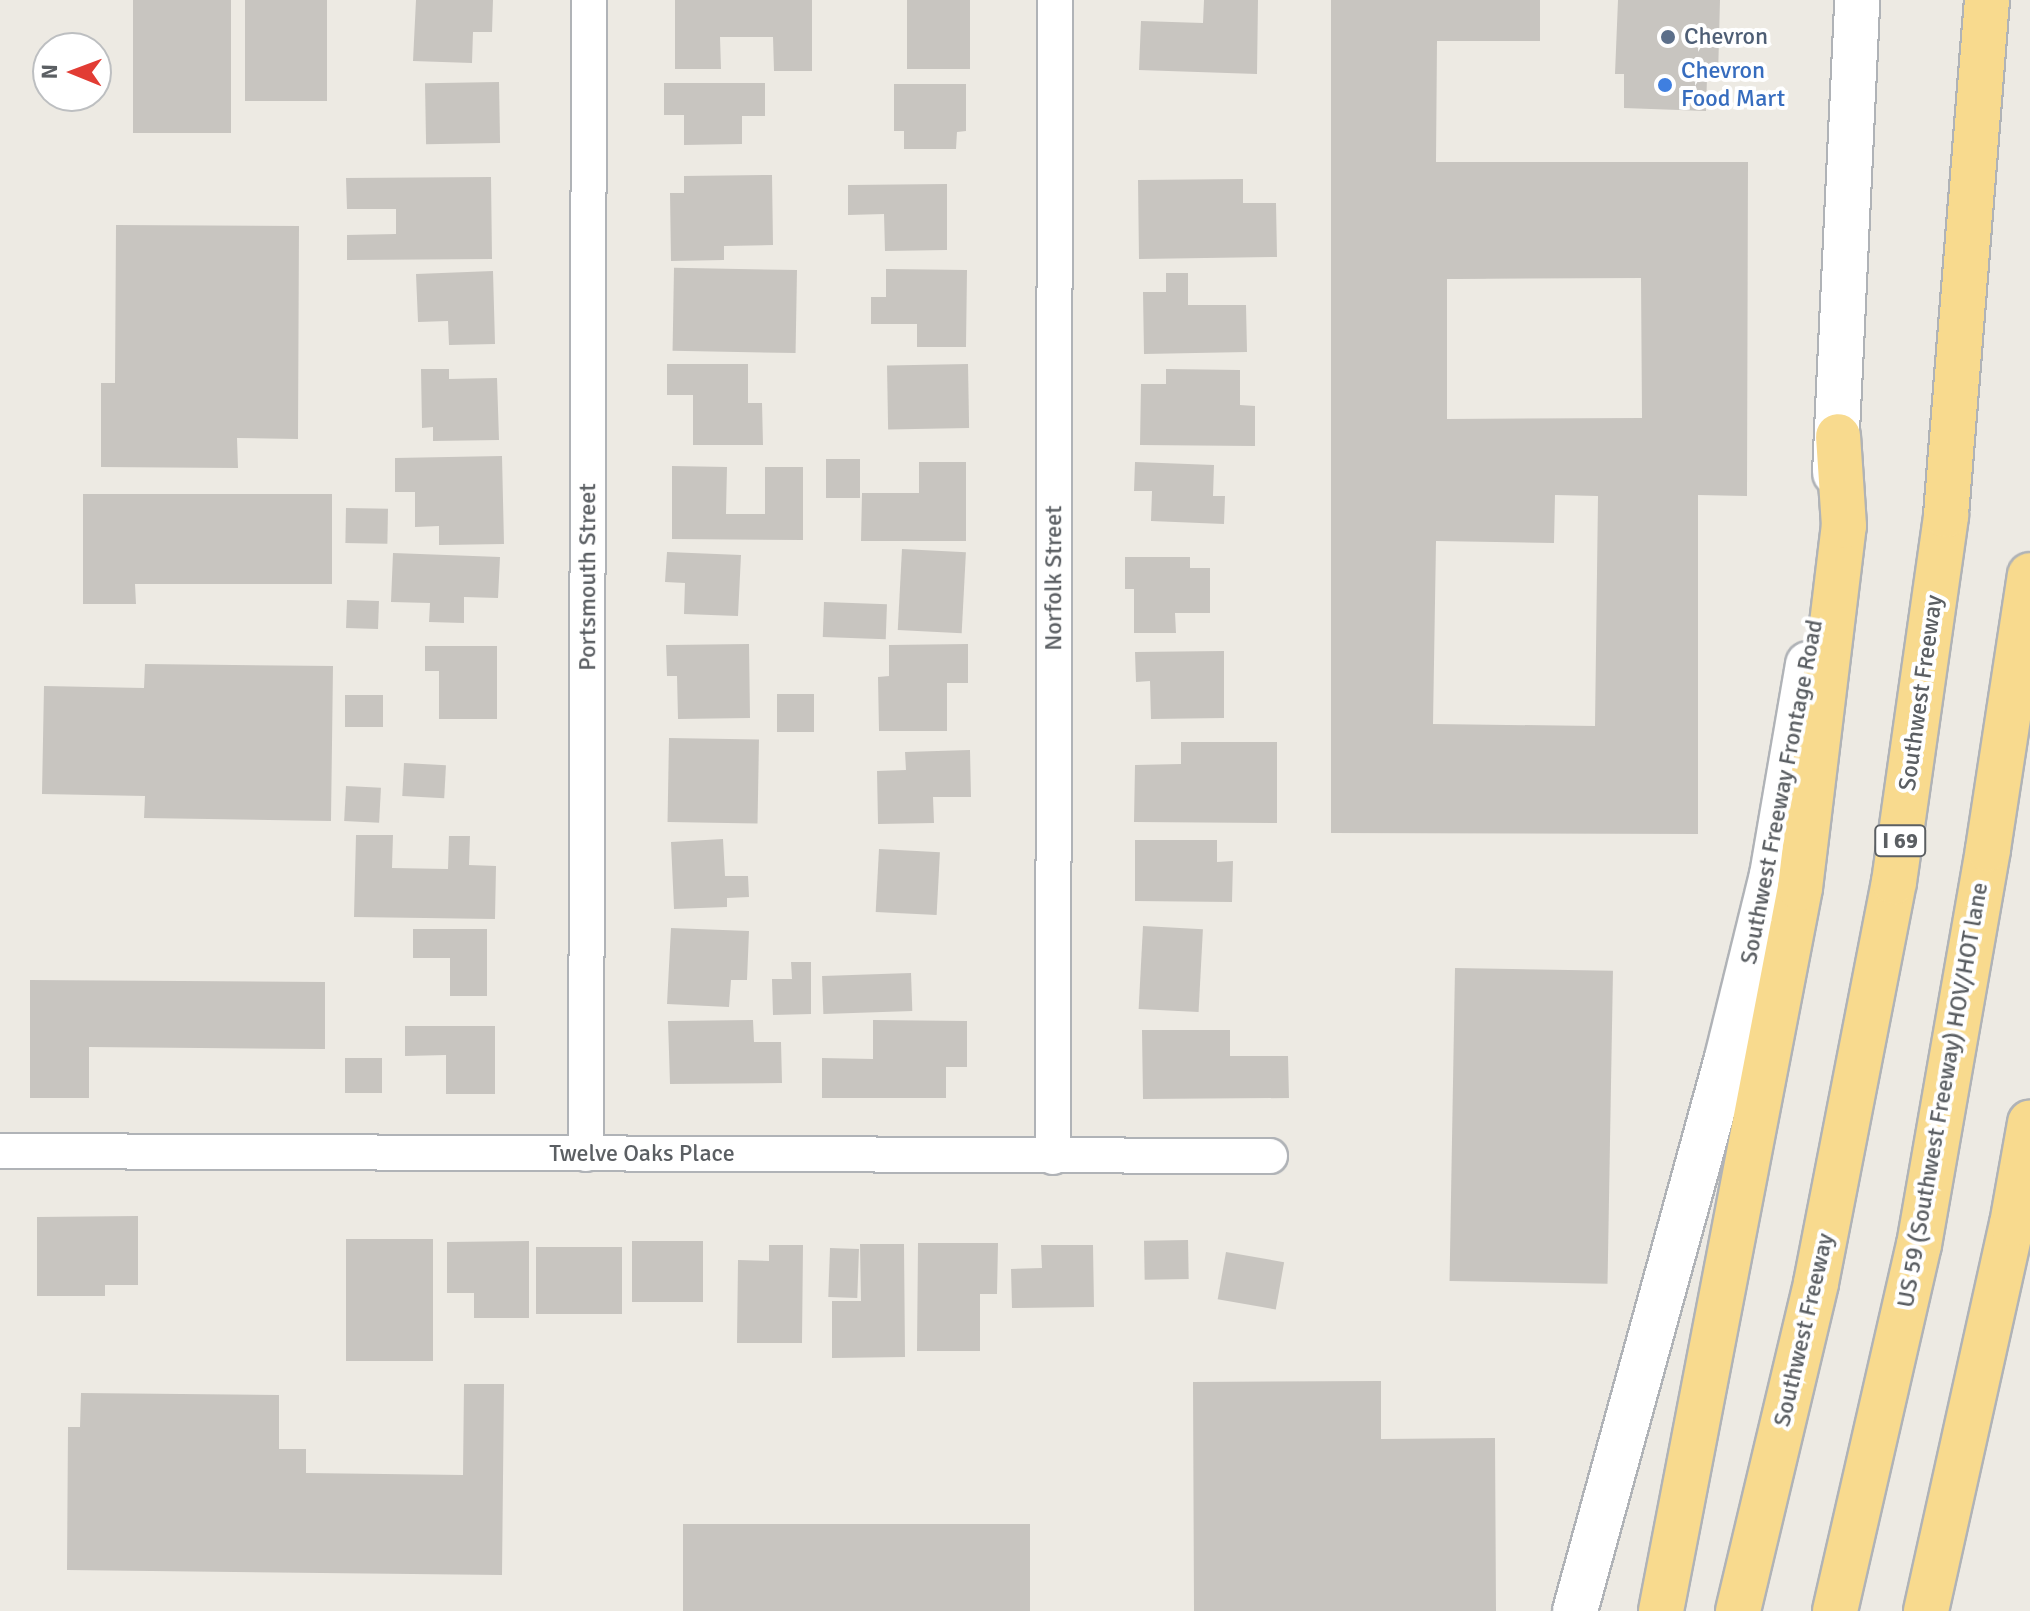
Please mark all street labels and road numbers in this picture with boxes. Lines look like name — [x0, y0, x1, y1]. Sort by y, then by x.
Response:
street label: Portsmouth Street — [574, 483, 602, 671]
street label: Norfolk Street — [1040, 505, 1068, 651]
street label: Southwest Freeway — [1893, 593, 1949, 793]
street label: Southwest Freeway Frontage Road — [1734, 617, 1830, 967]
road number: I 69 — [1874, 823, 1926, 859]
street label: US 59 (Southwest Freeway) HOV/HOT lane — [1891, 880, 1995, 1310]
street label: Twelve Oaks Place — [549, 1140, 735, 1168]
street label: Southwest Freeway — [1768, 1231, 1840, 1429]

